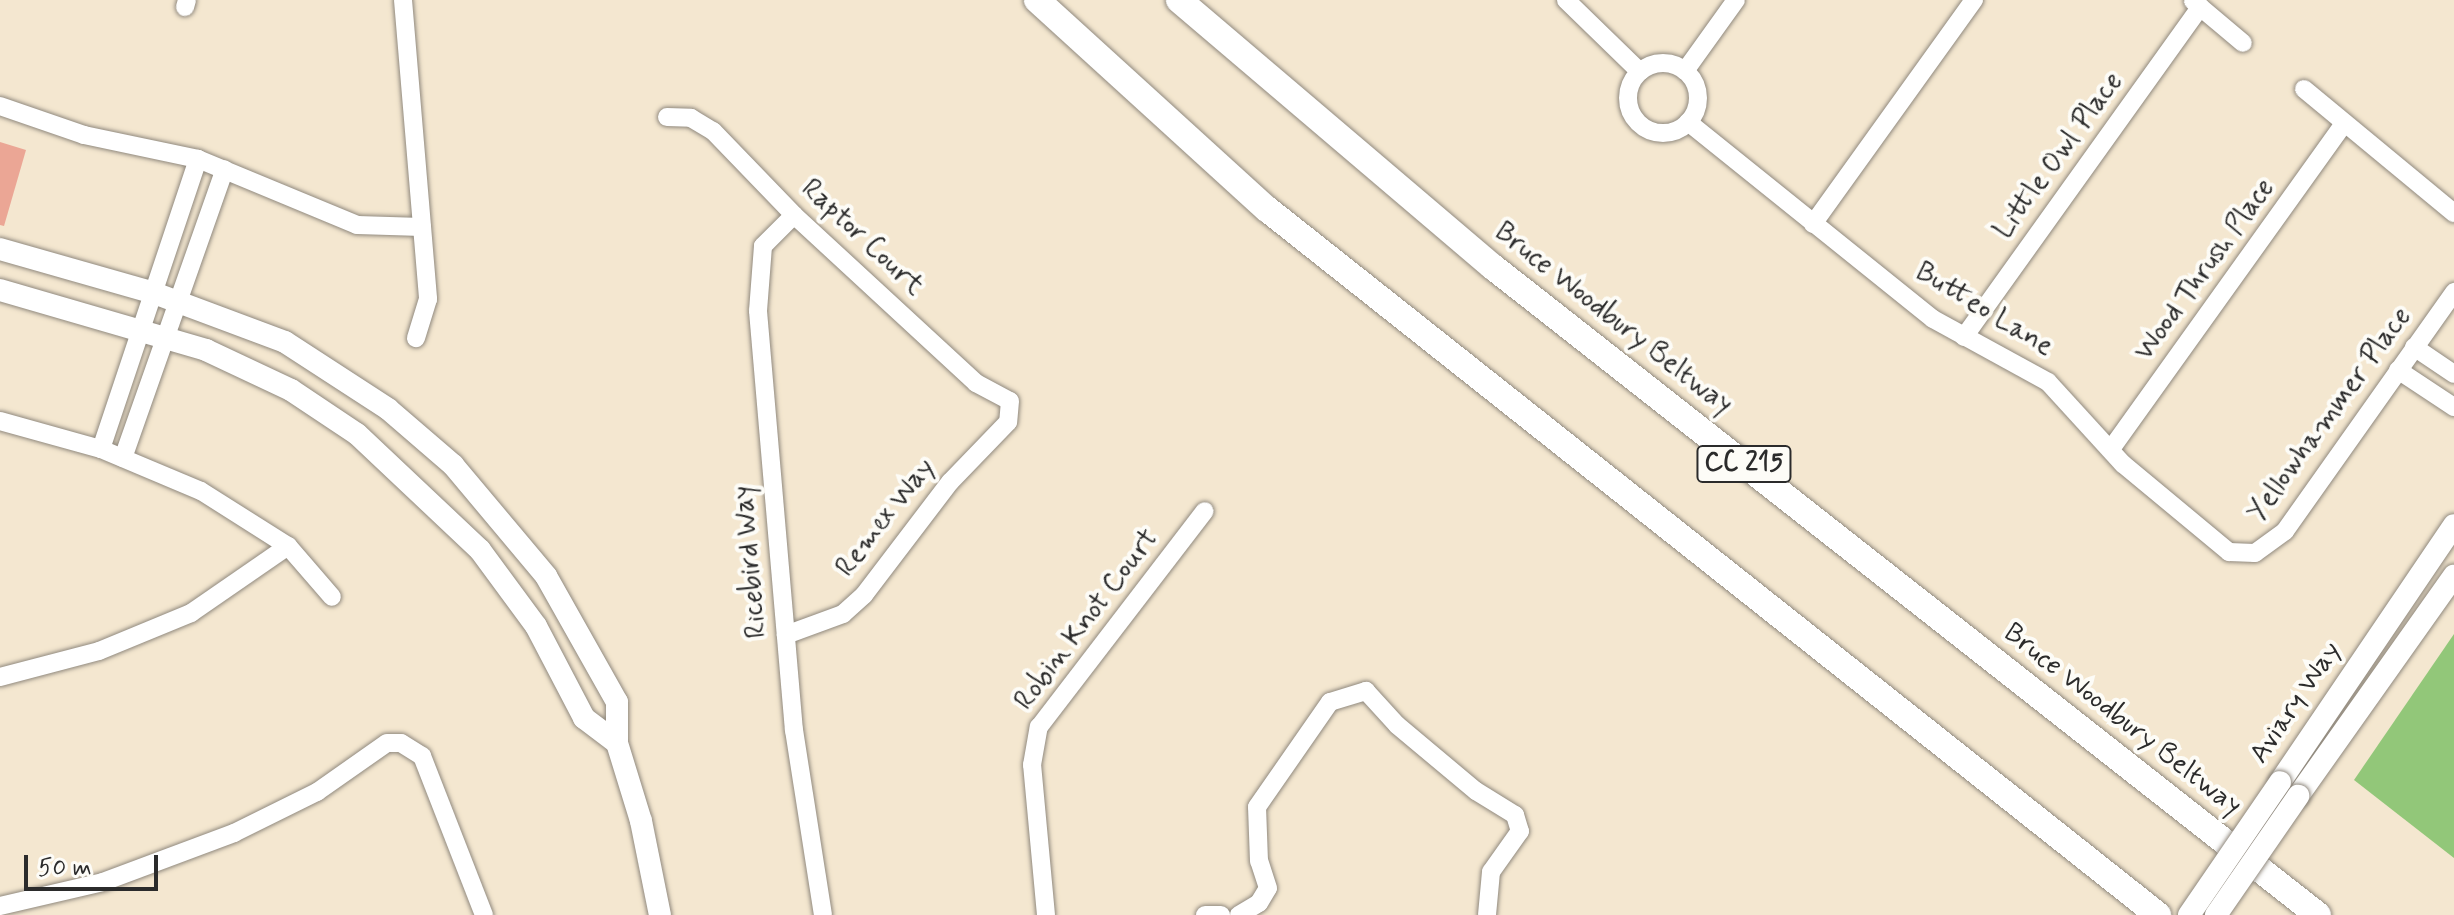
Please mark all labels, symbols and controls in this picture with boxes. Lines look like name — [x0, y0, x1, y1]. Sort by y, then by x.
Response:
street label: Little Owl Place — [1988, 67, 2130, 245]
street label: Wood Thrush Place — [2128, 173, 2282, 367]
street label: Raptor Court — [795, 174, 929, 302]
street label: Bruce Woodbury Beltway — [1485, 214, 1741, 424]
street label: Butteo Lane — [1910, 257, 2058, 363]
street label: Yellowhammer Place — [2242, 303, 2418, 527]
road number: CC 215 — [1696, 442, 1792, 486]
street label: Remex Way — [829, 452, 943, 584]
street label: Ricebird Way — [727, 482, 775, 642]
street label: Robin Knot Court — [1010, 525, 1164, 715]
street label: Bruce Woodbury Beltway — [1994, 615, 2250, 825]
street label: Aviary Way — [2243, 636, 2349, 770]
scale bar — [28, 839, 162, 889]
text: 50 m — [38, 853, 92, 884]

